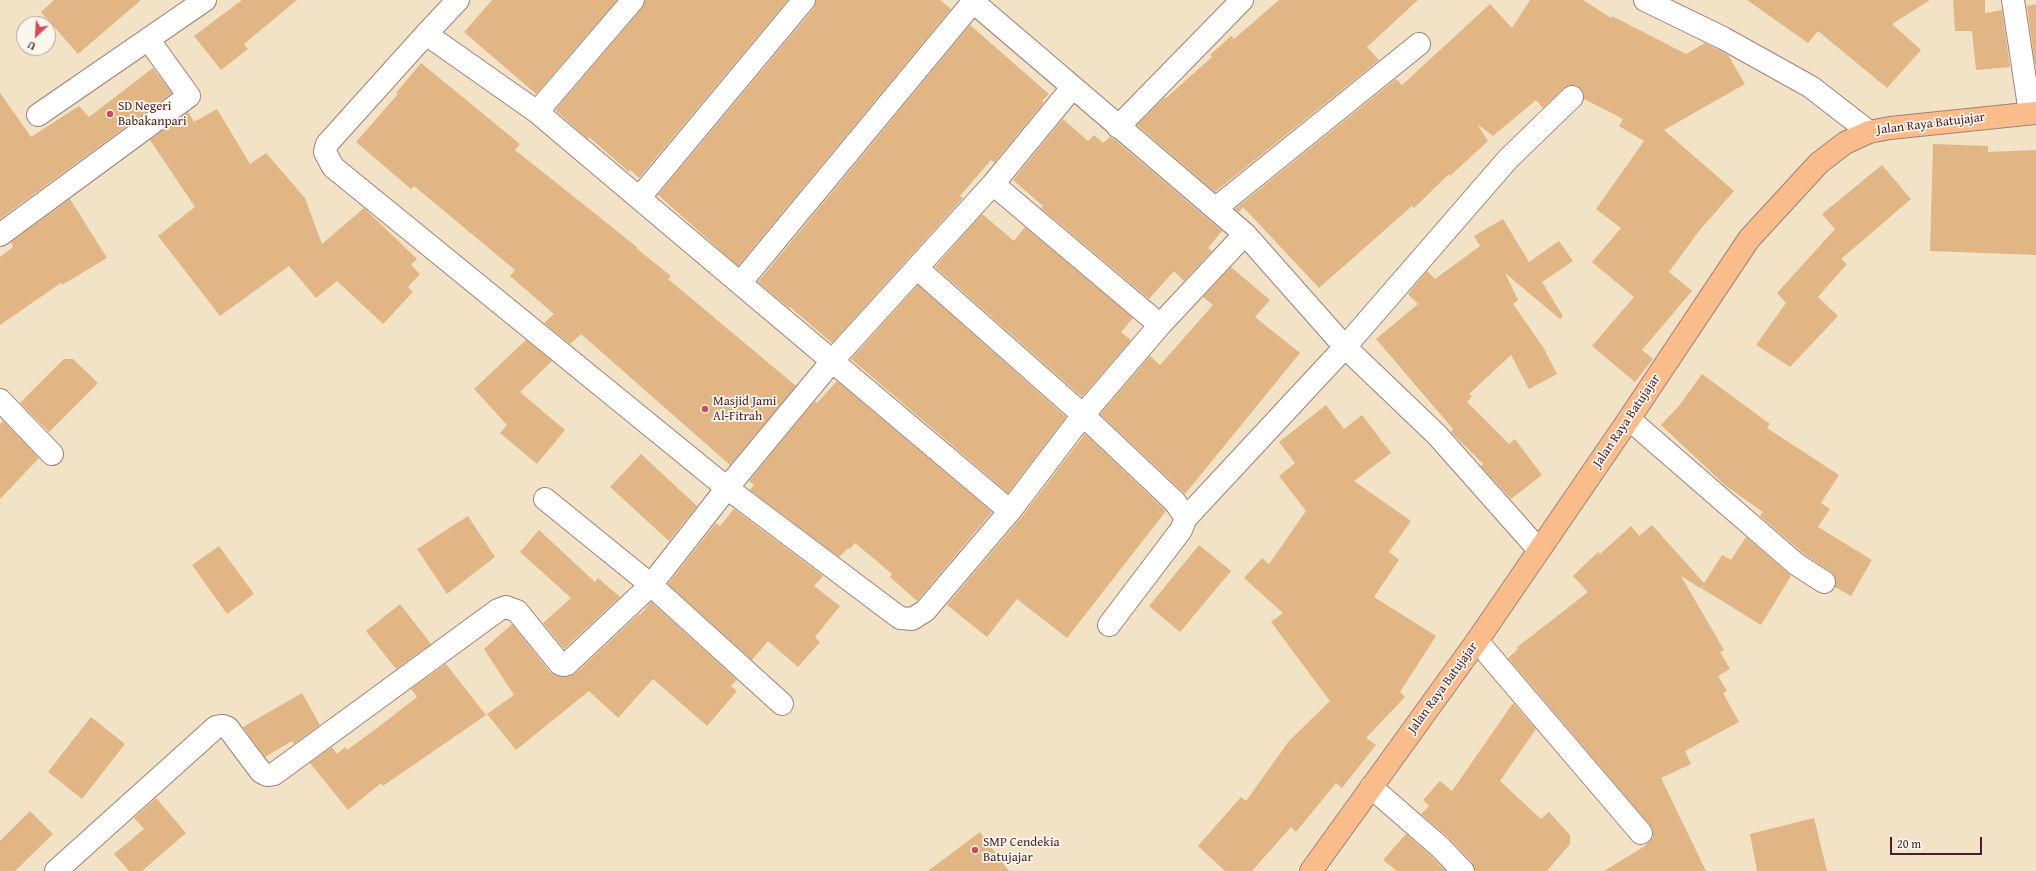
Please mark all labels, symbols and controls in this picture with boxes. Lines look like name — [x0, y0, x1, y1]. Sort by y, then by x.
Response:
north arrow — [16, 16, 56, 56]
text: U — [25, 37, 38, 55]
place label: SD Negeri Babakanpari — [118, 99, 187, 130]
marker: SD Negeri Babakanpari — [105, 109, 115, 119]
street label: Jalan Raya Batujajar — [1876, 110, 1986, 138]
street label: Jalan Raya Batujajar — [1590, 372, 1664, 470]
place label: Masjid Jami Al-Fitrah — [713, 394, 776, 425]
marker: Masjid Jami Al-Fitrah — [700, 404, 710, 414]
street label: Jalan Raya Batujajar — [1405, 639, 1481, 737]
scale bar — [1892, 829, 1984, 855]
place label: SMP Cendekia Batujajar — [983, 835, 1060, 866]
text: 20 m — [1897, 835, 1921, 852]
marker: SMP Cendekia Batujajar — [970, 845, 980, 855]

